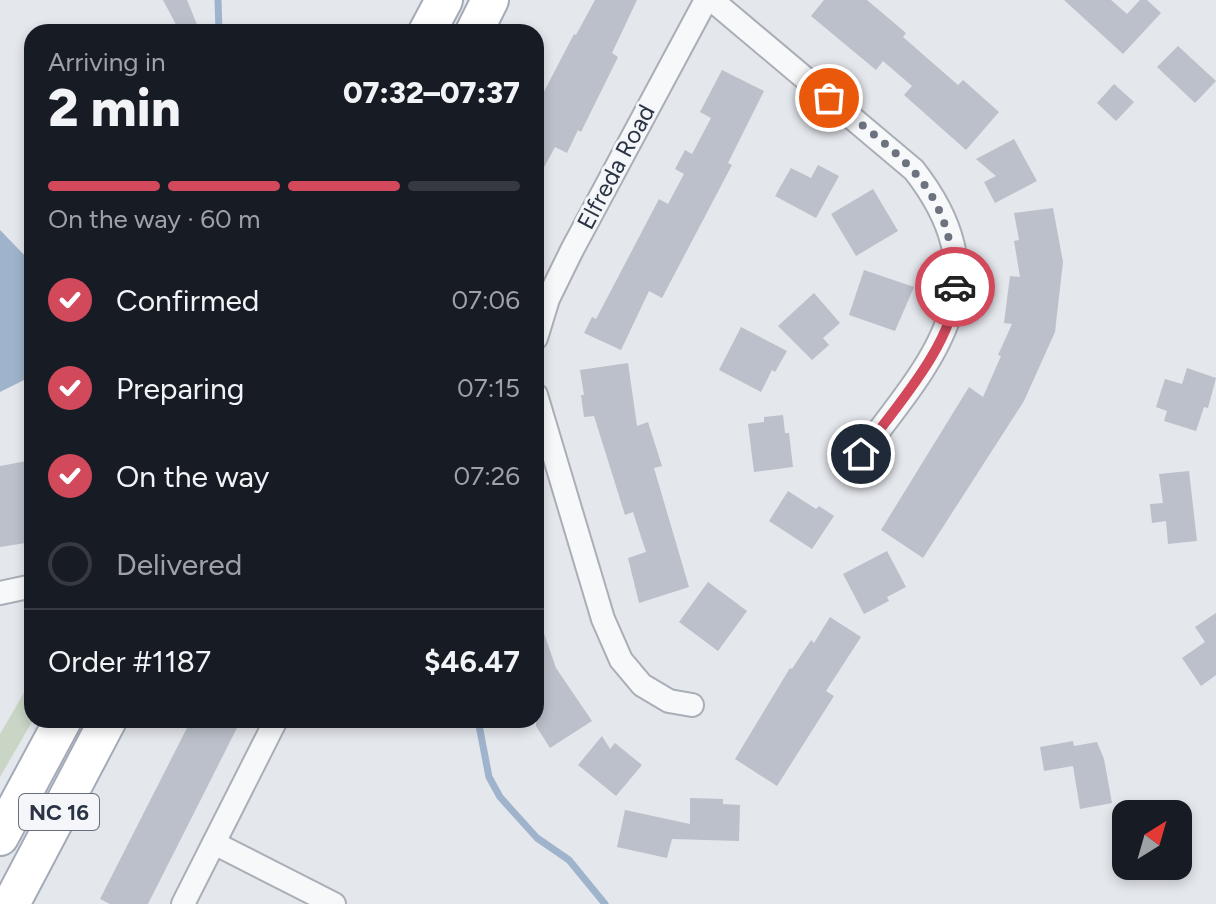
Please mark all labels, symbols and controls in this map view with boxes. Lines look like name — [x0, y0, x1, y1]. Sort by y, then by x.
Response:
text: Arriving in — [48, 46, 166, 78]
pin — [795, 64, 863, 132]
text: 07:32–07:37 — [343, 74, 520, 111]
icon: bag — [807, 76, 851, 120]
text: 2 min — [48, 77, 181, 139]
street label: Elfreda Road — [571, 99, 661, 234]
text: On the way · 60 m — [48, 203, 260, 235]
courier — [915, 247, 995, 327]
icon: car — [933, 265, 977, 309]
icon: check — [48, 278, 92, 322]
text: Confirmed — [116, 282, 259, 319]
text: 07:06 — [451, 284, 520, 316]
icon: check — [48, 366, 92, 410]
text: Preparing — [116, 370, 244, 407]
text: 07:15 — [457, 372, 520, 404]
pin — [827, 420, 895, 488]
icon: home — [839, 432, 883, 476]
icon: check — [48, 454, 92, 498]
text: On the way — [116, 458, 269, 495]
text: 07:26 — [454, 460, 520, 492]
text: Delivered — [116, 546, 242, 583]
text: Order #1187 — [48, 643, 211, 680]
text: $46.47 — [424, 643, 520, 680]
road number: NC 16 — [19, 794, 99, 830]
north arrow — [1112, 800, 1192, 880]
map controls — [1112, 800, 1192, 880]

